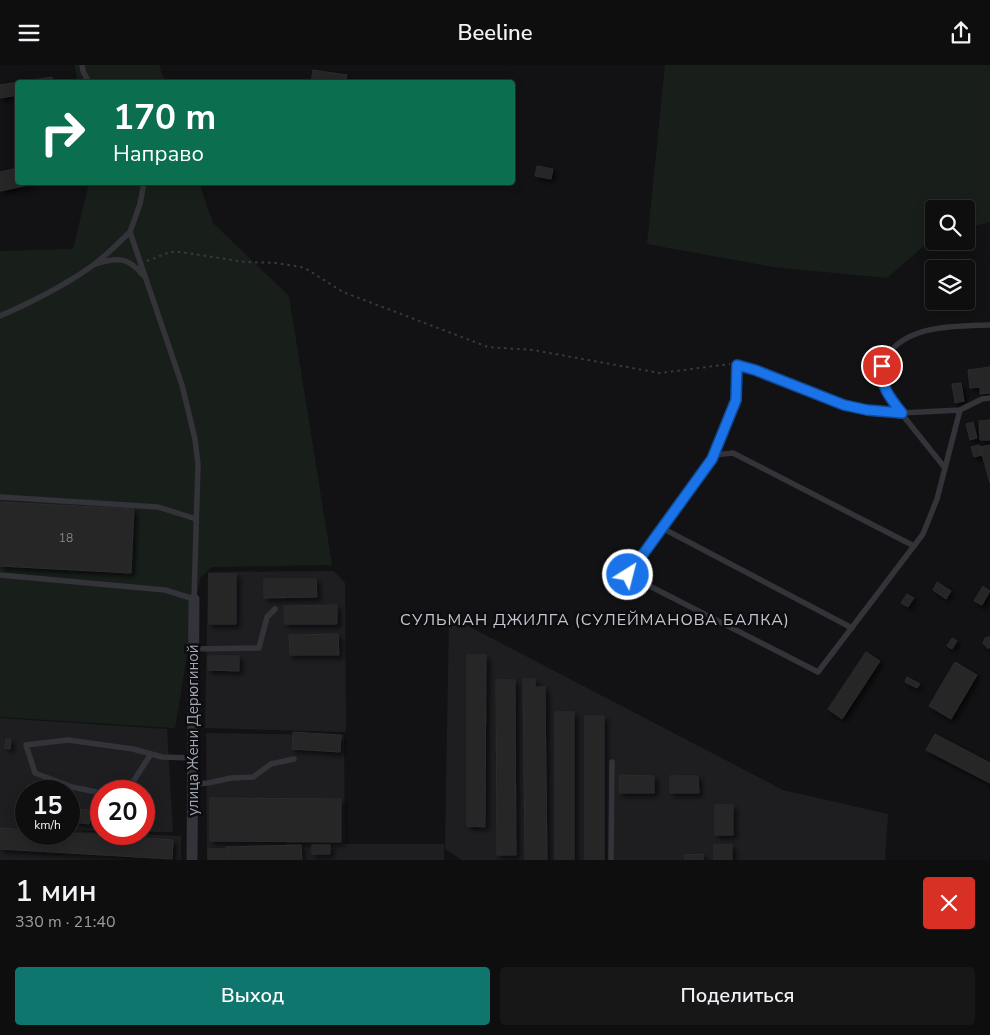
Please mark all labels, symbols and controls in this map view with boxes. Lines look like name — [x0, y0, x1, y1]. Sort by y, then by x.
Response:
text: Beeline — [457, 18, 533, 48]
icon: menu — [15, 19, 43, 47]
icon: share — [947, 19, 975, 47]
text: 170 m — [113, 94, 216, 141]
icon: right — [30, 100, 95, 165]
text: Направо — [113, 139, 204, 169]
map controls — [925, 200, 975, 310]
button: search — [925, 200, 975, 250]
button: layers — [925, 260, 975, 310]
pin — [861, 345, 903, 387]
icon: arrive — [868, 352, 896, 380]
house number: 18 — [59, 530, 73, 546]
position arrow — [601, 548, 653, 600]
district label: СУЛЬМАН ДЖИЛГА (СУЛЕЙМАНОВА БАЛКА) — [400, 609, 790, 631]
street label: улица Жени Дерюгиной — [183, 644, 203, 816]
speed limit sign: 20 — [90, 780, 155, 845]
text: 15 — [32, 789, 63, 823]
text: km/h — [34, 817, 61, 833]
text: 1 мин — [15, 871, 97, 912]
button: close — [923, 877, 975, 929]
text: 330 m · 21:40 — [15, 911, 116, 933]
button: Выход — [15, 967, 490, 1025]
button: Поделиться — [500, 967, 975, 1025]

